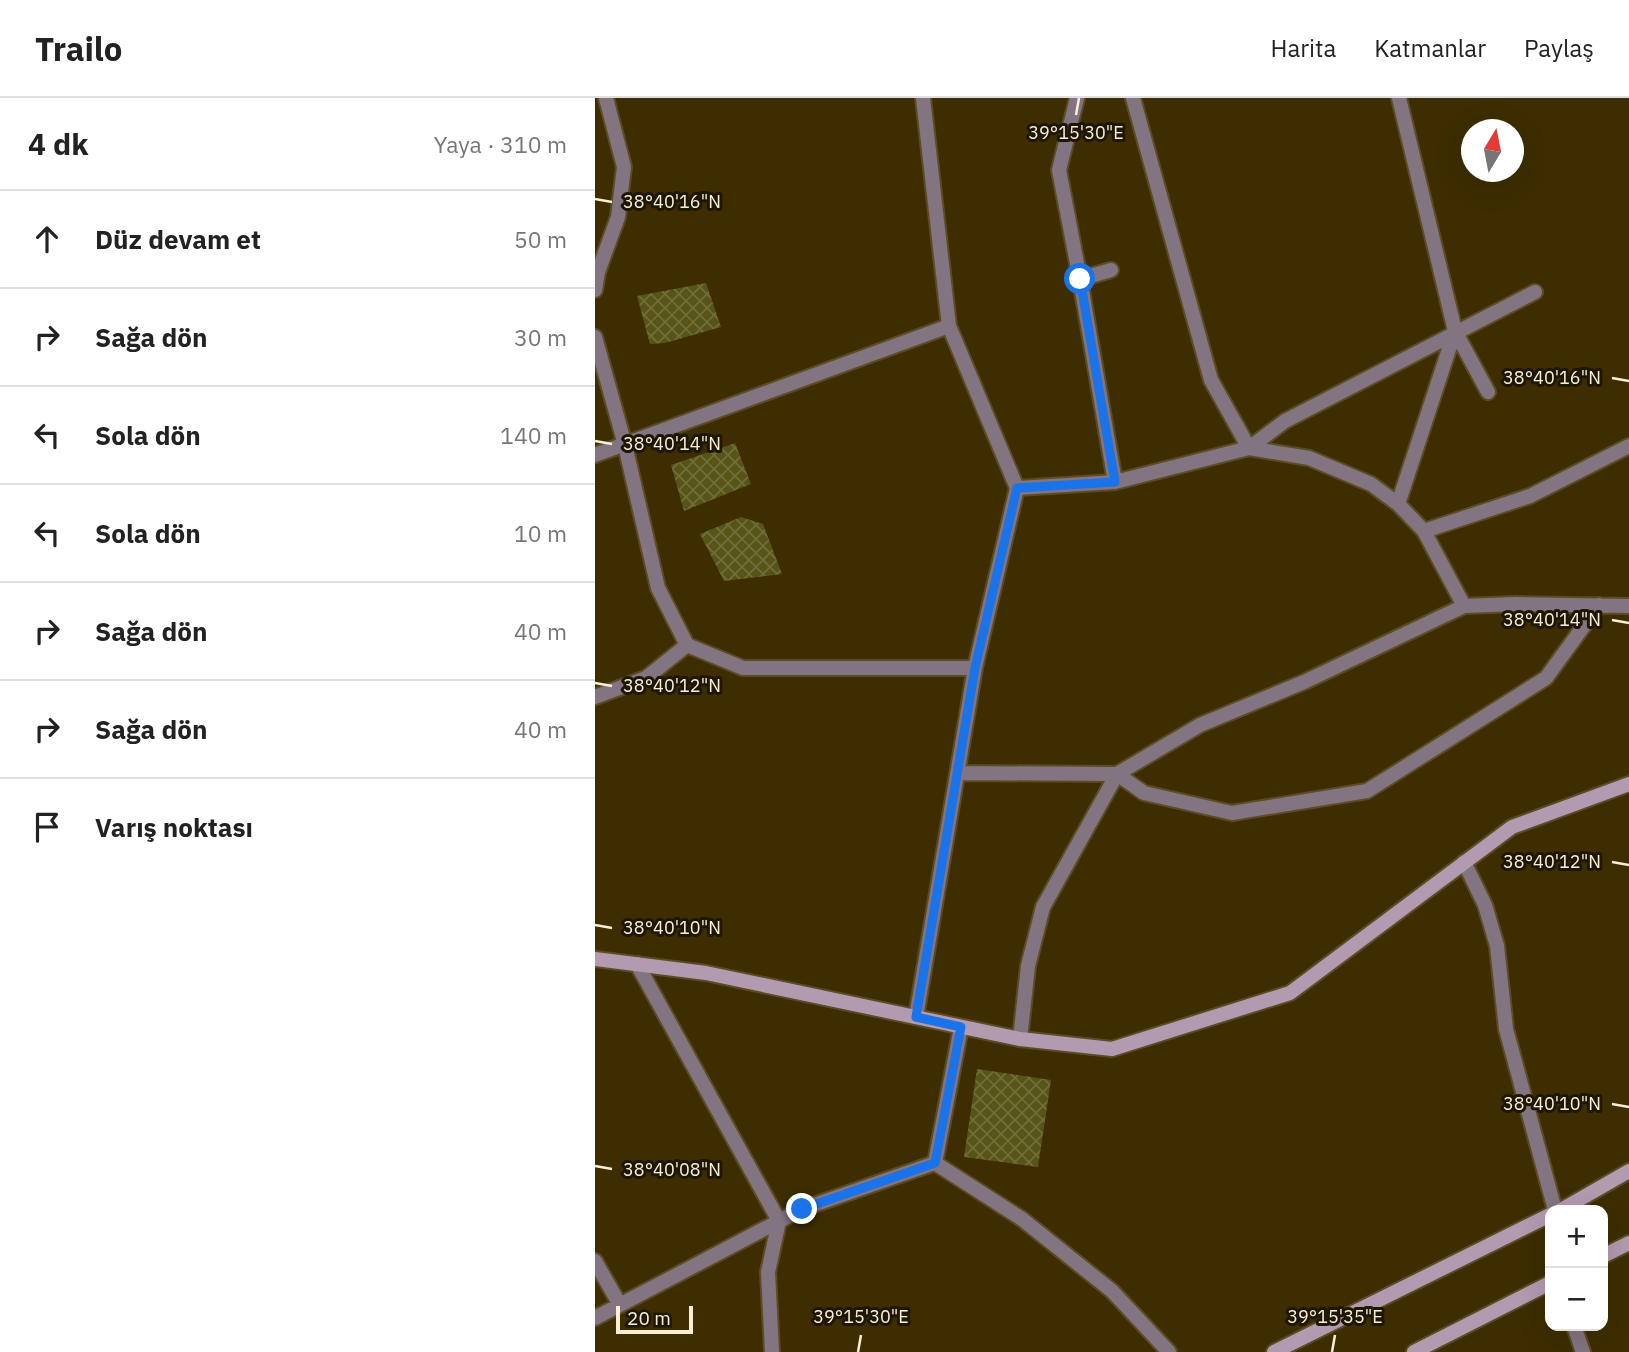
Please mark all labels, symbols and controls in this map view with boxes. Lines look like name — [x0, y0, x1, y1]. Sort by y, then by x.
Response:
text: Trailo — [35, 27, 122, 70]
text: Harita — [1270, 32, 1336, 64]
text: Katmanlar — [1374, 32, 1486, 64]
text: Paylaş — [1524, 32, 1594, 64]
north arrow — [1461, 119, 1524, 182]
text: 39°15'30"E — [1028, 121, 1124, 144]
text: 4 dk — [28, 124, 89, 163]
text: Yaya · 310 m — [434, 129, 567, 159]
text: 38°40'16"N — [623, 190, 721, 213]
icon: ahead — [28, 220, 66, 258]
text: Düz devam et — [95, 222, 261, 256]
text: 50 m — [514, 224, 567, 254]
route start — [1064, 263, 1095, 294]
icon: right — [28, 318, 66, 356]
text: Sağa dön — [95, 320, 207, 354]
text: 30 m — [514, 322, 567, 352]
text: 38°40'16"N — [1503, 366, 1601, 389]
icon: left — [28, 416, 66, 454]
text: Sola dön — [95, 418, 201, 452]
text: 140 m — [500, 420, 567, 450]
text: 38°40'14"N — [623, 432, 721, 455]
icon: left — [28, 514, 66, 552]
text: Sola dön — [95, 516, 201, 550]
text: 10 m — [514, 518, 567, 548]
text: 38°40'14"N — [1503, 608, 1601, 631]
icon: right — [28, 612, 66, 650]
text: Sağa dön — [95, 614, 207, 648]
text: 40 m — [514, 616, 567, 646]
text: 38°40'12"N — [623, 674, 721, 697]
icon: right — [28, 710, 66, 748]
text: Sağa dön — [95, 712, 207, 746]
text: 40 m — [514, 714, 567, 744]
icon: arrive — [28, 808, 66, 846]
text: Varış noktası — [95, 810, 253, 844]
text: 38°40'12"N — [1503, 850, 1601, 873]
text: 38°40'10"N — [623, 916, 721, 939]
text: 38°40'10"N — [1503, 1092, 1601, 1115]
text: 38°40'08"N — [623, 1158, 721, 1181]
route end — [786, 1193, 817, 1224]
map controls — [1545, 1205, 1608, 1331]
button: + — [1545, 1205, 1608, 1268]
button: − — [1545, 1268, 1608, 1331]
scale bar — [616, 1303, 693, 1335]
text: 39°15'30"E — [813, 1305, 909, 1328]
text: 39°15'35"E — [1287, 1305, 1383, 1328]
text: 20 m — [627, 1306, 671, 1330]

